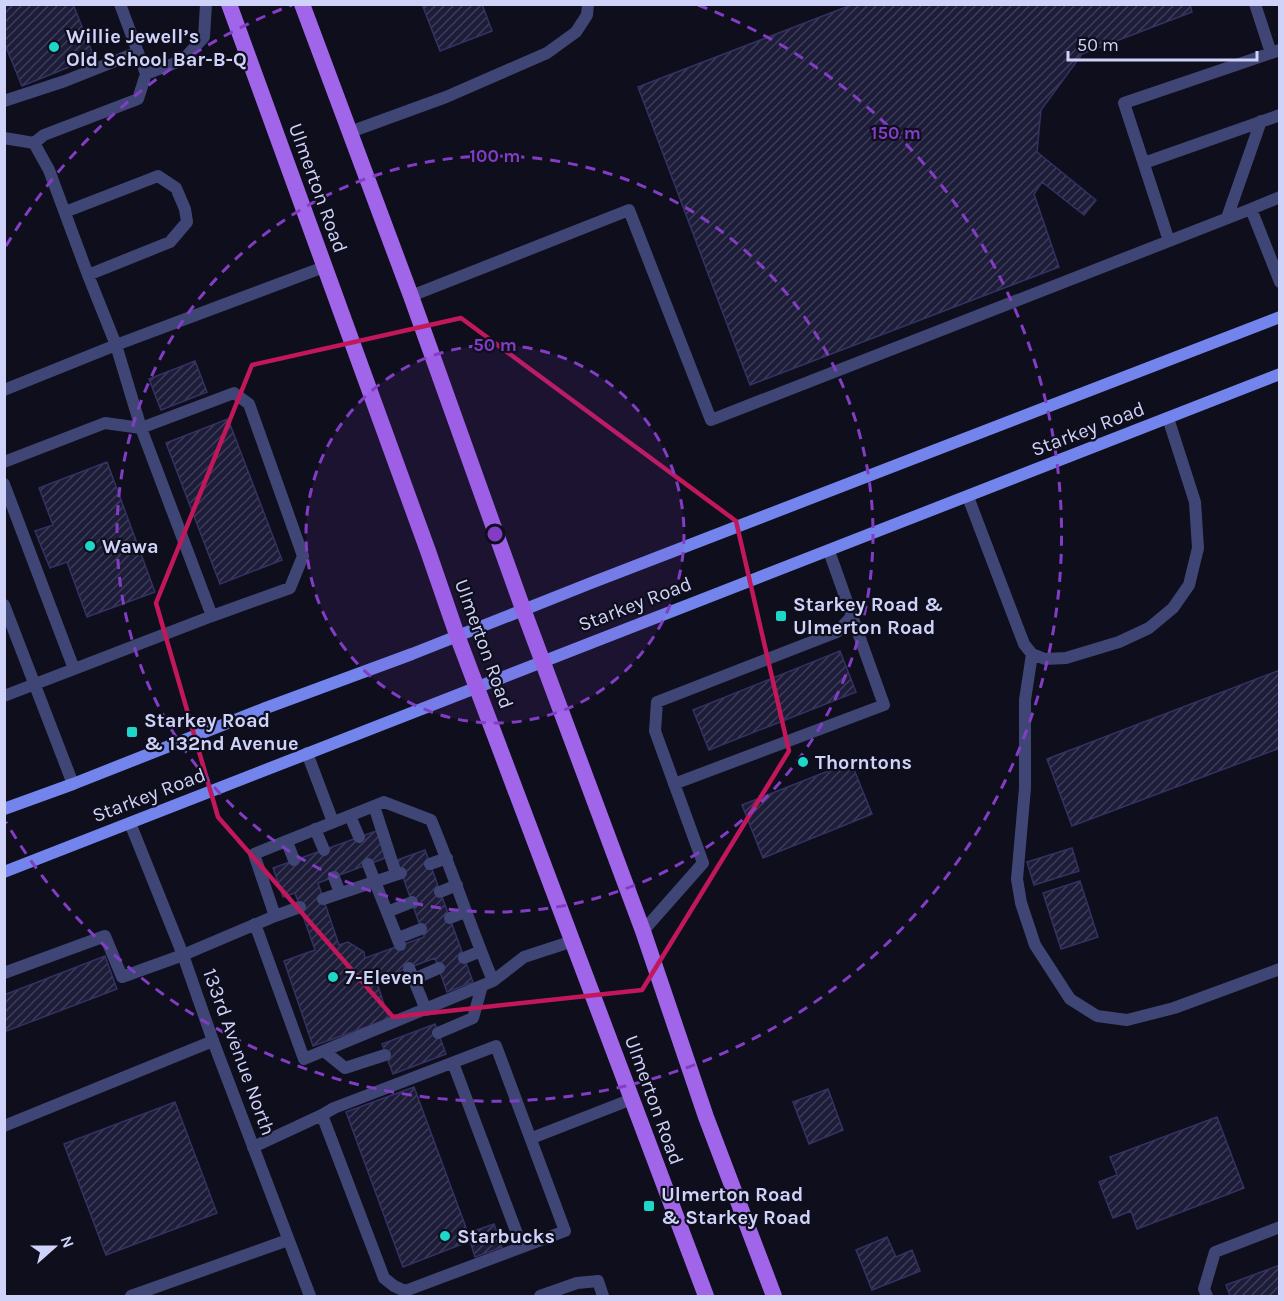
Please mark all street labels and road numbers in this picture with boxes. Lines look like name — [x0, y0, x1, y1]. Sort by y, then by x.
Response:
street label: Ulmerton Road — [284, 120, 352, 256]
street label: Starkey Road — [1028, 397, 1148, 461]
street label: Starkey Road — [575, 572, 695, 636]
street label: Ulmerton Road — [450, 576, 518, 712]
street label: Starkey Road — [89, 763, 209, 827]
street label: 133rd Avenue North — [198, 965, 280, 1139]
street label: Ulmerton Road — [620, 1032, 688, 1168]

